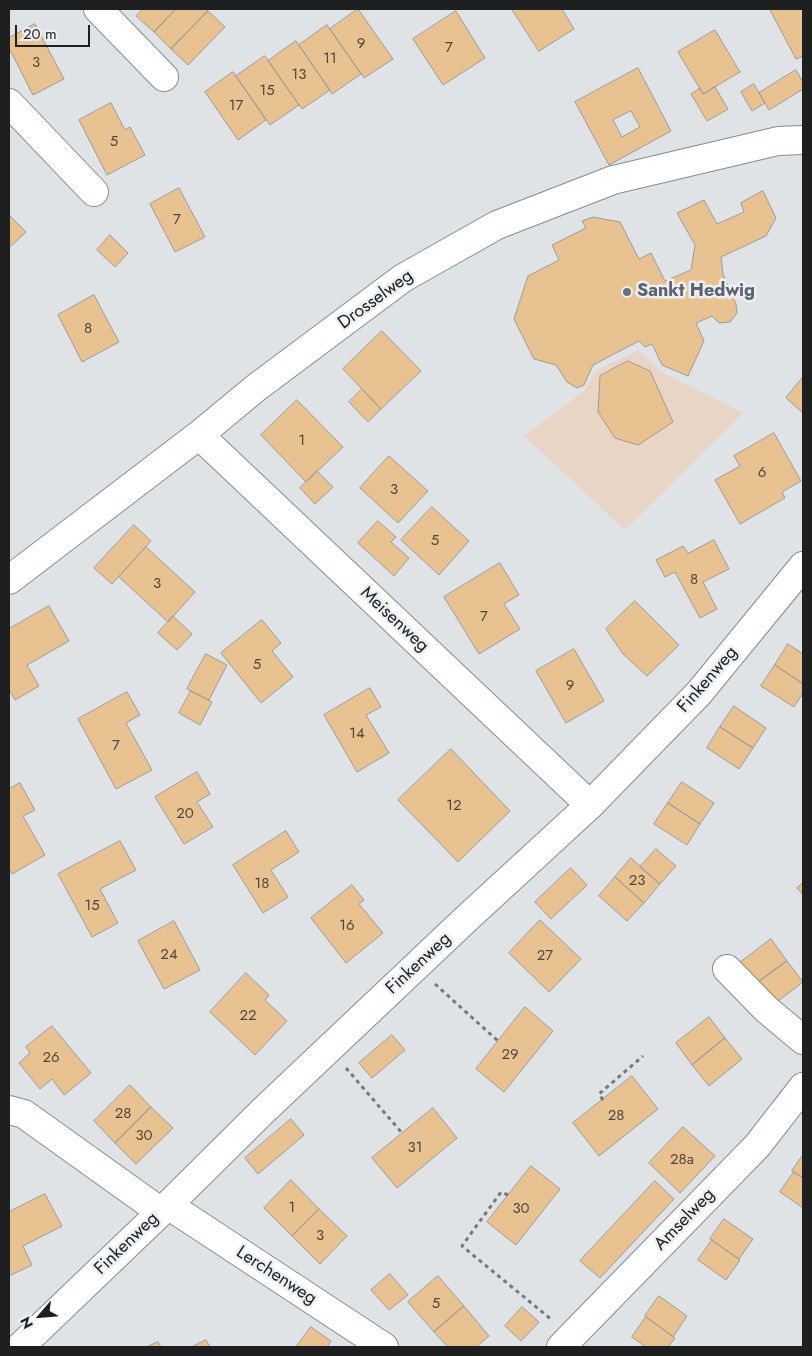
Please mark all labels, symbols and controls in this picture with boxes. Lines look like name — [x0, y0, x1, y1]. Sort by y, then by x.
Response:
scale bar — [18, 15, 92, 47]
text: 20 m — [23, 23, 57, 45]
house number: 9 — [357, 35, 365, 53]
house number: 7 — [445, 39, 453, 57]
house number: 11 — [323, 50, 337, 68]
house number: 3 — [32, 54, 40, 72]
house number: 13 — [292, 66, 306, 84]
house number: 15 — [259, 82, 275, 100]
house number: 17 — [229, 97, 243, 115]
house number: 5 — [110, 133, 118, 151]
house number: 7 — [173, 211, 181, 229]
street label: Drosselweg — [334, 266, 418, 334]
place label: Sankt Hedwig — [637, 281, 755, 303]
marker: Sankt Hedwig — [621, 286, 633, 298]
house number: 8 — [84, 320, 92, 338]
house number: 1 — [299, 432, 305, 450]
house number: 6 — [758, 464, 766, 482]
house number: 3 — [390, 481, 398, 499]
house number: 5 — [431, 532, 439, 550]
house number: 8 — [690, 571, 698, 589]
house number: 3 — [153, 575, 161, 593]
street label: Meisenweg — [355, 583, 433, 657]
house number: 7 — [480, 608, 488, 626]
street label: Finkenweg — [673, 642, 743, 718]
house number: 5 — [253, 656, 261, 674]
house number: 9 — [566, 677, 574, 695]
house number: 14 — [349, 725, 365, 743]
house number: 7 — [112, 737, 120, 755]
house number: 12 — [446, 797, 462, 815]
house number: 20 — [176, 805, 194, 823]
house number: 23 — [629, 872, 645, 890]
house number: 18 — [255, 875, 269, 893]
house number: 15 — [84, 897, 100, 915]
house number: 16 — [339, 917, 355, 935]
street label: Finkenweg — [382, 929, 456, 999]
house number: 24 — [160, 946, 178, 964]
house number: 27 — [537, 947, 553, 965]
house number: 22 — [239, 1007, 257, 1025]
house number: 29 — [501, 1046, 519, 1064]
house number: 26 — [42, 1049, 60, 1067]
house number: 28 — [115, 1105, 131, 1123]
house number: 28 — [608, 1107, 624, 1125]
house number: 30 — [135, 1127, 153, 1145]
house number: 31 — [408, 1139, 422, 1157]
house number: 28a — [670, 1151, 694, 1169]
street label: Amselweg — [650, 1184, 720, 1256]
house number: 1 — [289, 1199, 295, 1217]
house number: 30 — [512, 1200, 530, 1218]
street label: Finkenweg — [90, 1208, 164, 1280]
house number: 3 — [316, 1227, 324, 1245]
street label: Lerchenweg — [232, 1242, 320, 1310]
north arrow — [15, 1291, 65, 1341]
house number: 5 — [432, 1295, 440, 1313]
text: N — [15, 1313, 38, 1332]

